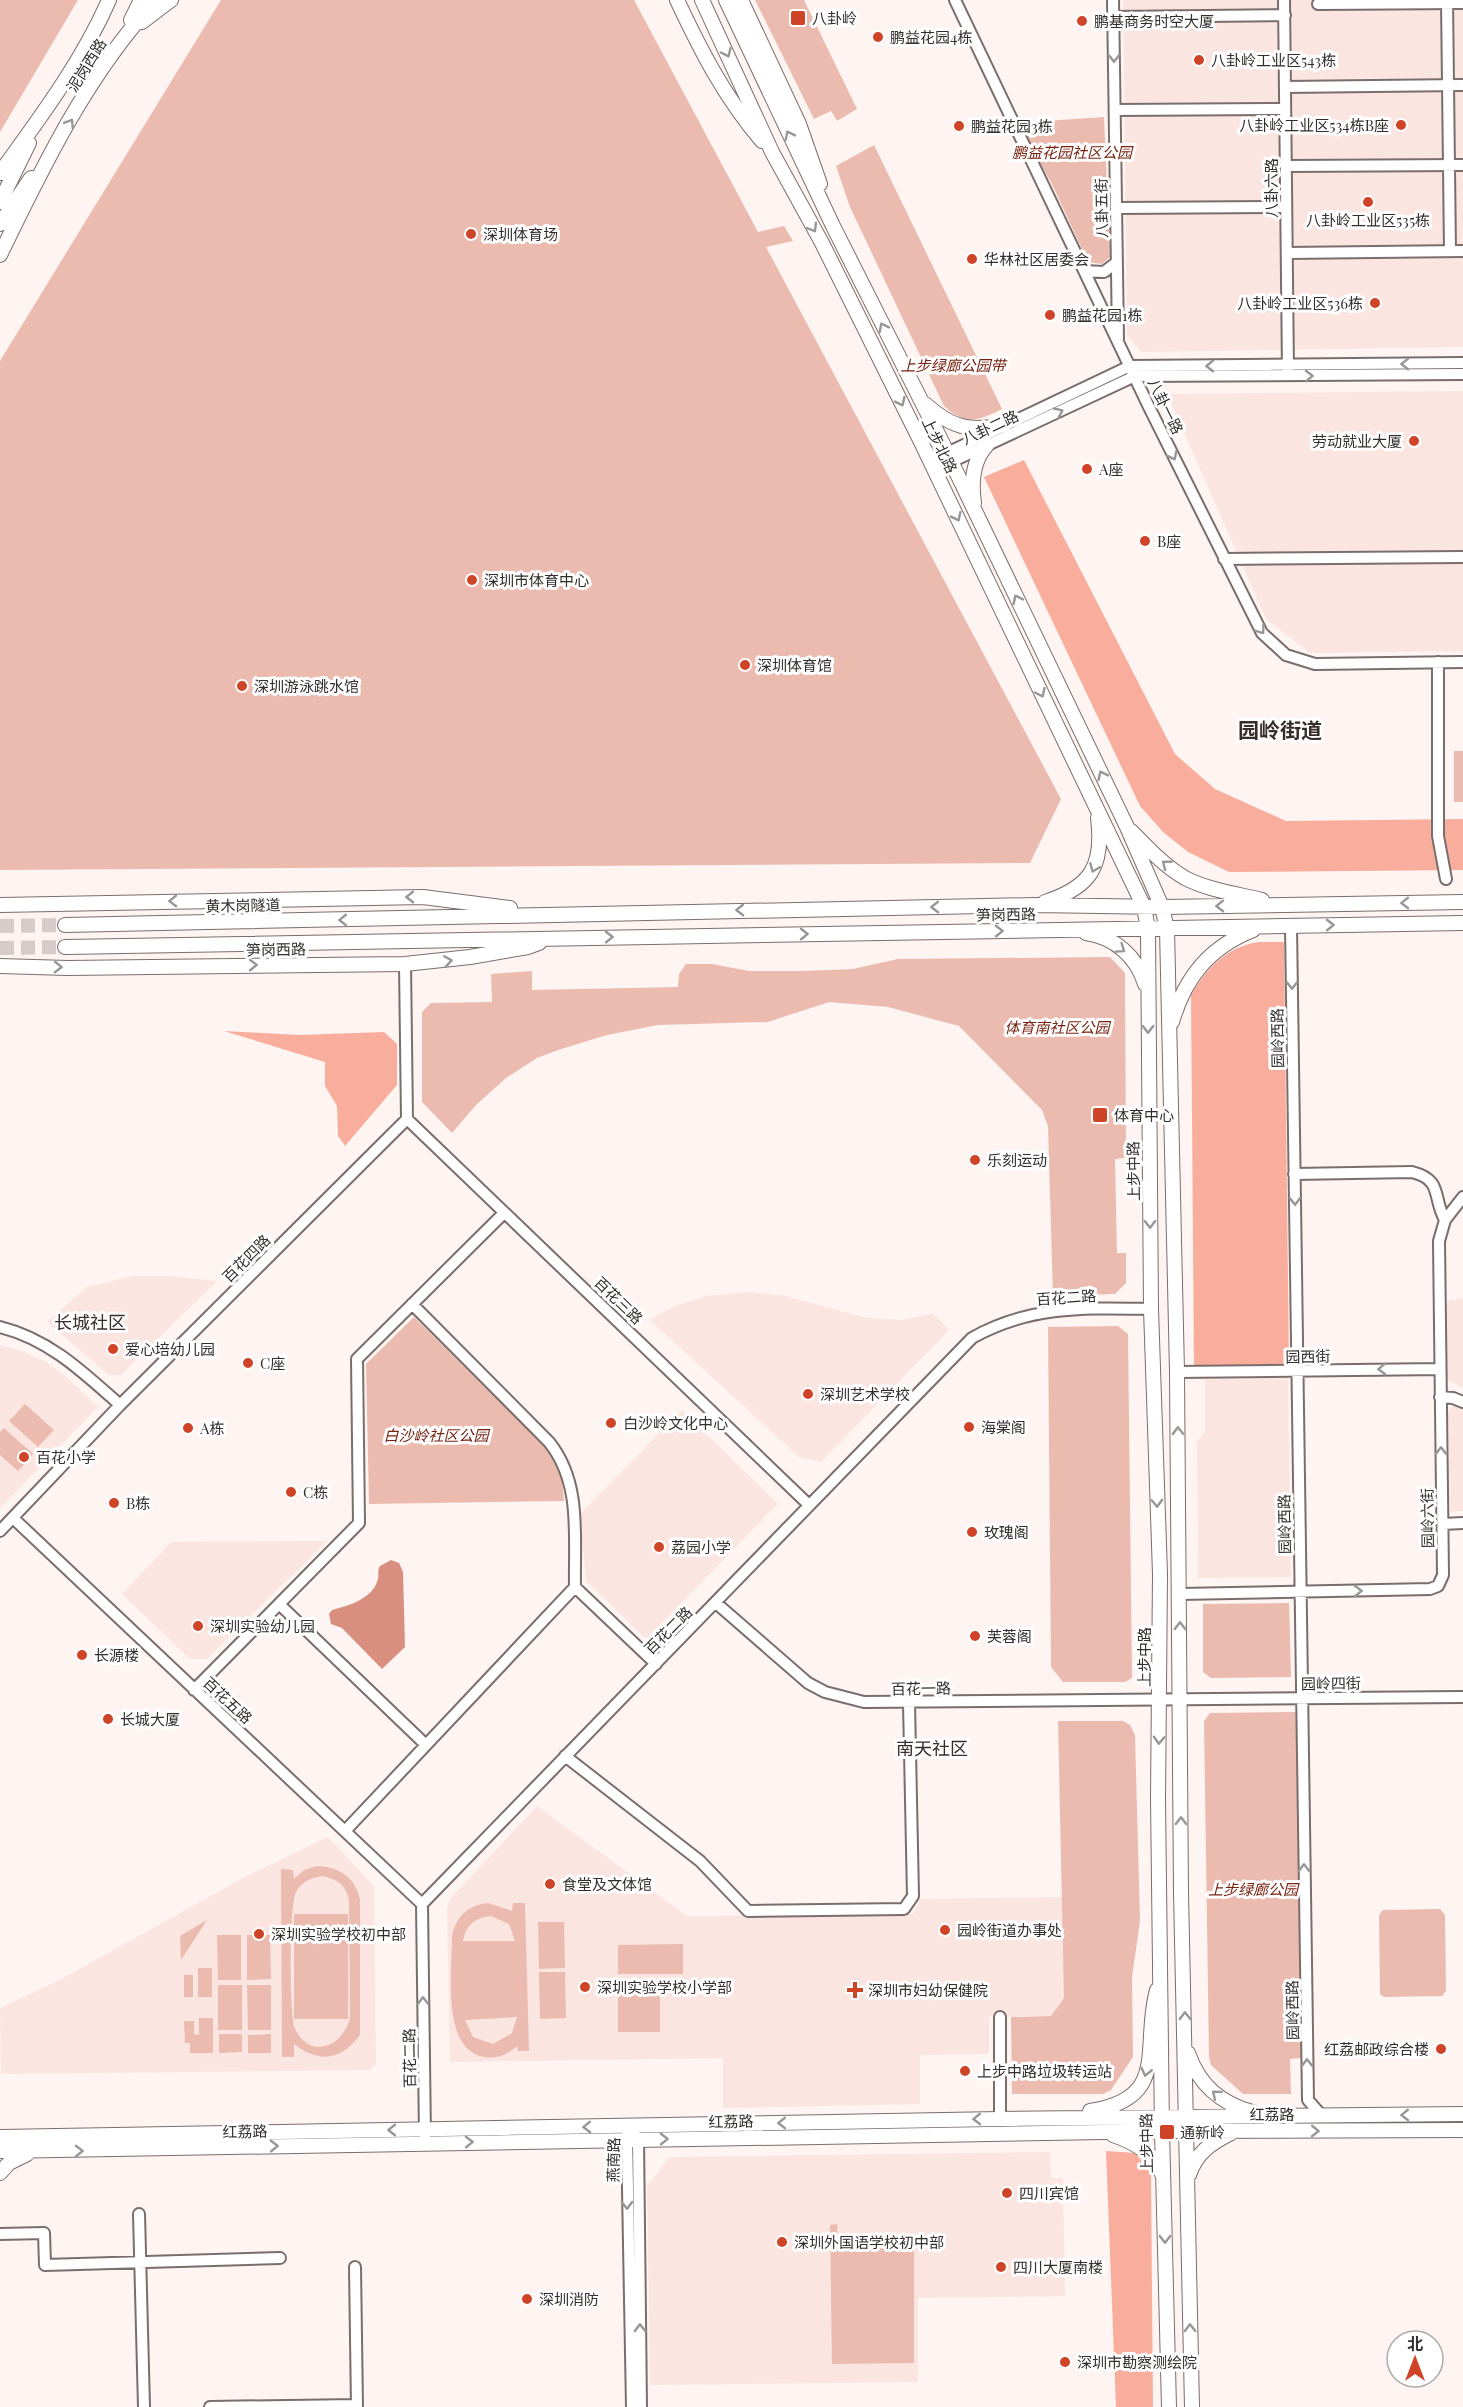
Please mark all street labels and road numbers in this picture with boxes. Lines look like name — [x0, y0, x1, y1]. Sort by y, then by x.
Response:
street label: 泥岗西路 — [62, 34, 110, 96]
street label: 八卦六路 — [1261, 158, 1281, 218]
street label: 八卦五街 — [1090, 178, 1112, 238]
street label: 八卦一路 — [1144, 375, 1188, 437]
street label: 八卦二路 — [959, 405, 1021, 449]
street label: 上步北路 — [918, 414, 962, 476]
street label: 黄木岗隧道 — [205, 894, 281, 916]
street label: 笋岗西路 — [976, 903, 1036, 925]
street label: 笋岗西路 — [246, 938, 306, 960]
street label: 园岭西路 — [1266, 1008, 1288, 1068]
street label: 上步中路 — [1122, 1141, 1144, 1201]
street label: 百花四路 — [218, 1230, 274, 1286]
street label: 百花三路 — [590, 1272, 648, 1328]
street label: 百花二路 — [1035, 1285, 1097, 1309]
street label: 园西街 — [1285, 1346, 1331, 1366]
street label: 园岭六街 — [1416, 1488, 1438, 1548]
street label: 园岭西路 — [1273, 1494, 1295, 1554]
street label: 百花二路 — [640, 1602, 696, 1658]
street label: 上步中路 — [1134, 1627, 1154, 1687]
street label: 百花五路 — [199, 1672, 257, 1728]
street label: 园岭四街 — [1301, 1672, 1361, 1694]
street label: 百花一路 — [891, 1677, 951, 1699]
street label: 园岭西路 — [1281, 1980, 1303, 2040]
street label: 百花二路 — [398, 2028, 420, 2088]
street label: 红荔路 — [1249, 2104, 1295, 2124]
street label: 红荔路 — [708, 2111, 754, 2131]
street label: 上步中路 — [1135, 2113, 1157, 2173]
street label: 红荔路 — [222, 2121, 268, 2141]
street label: 燕南路 — [603, 2137, 623, 2183]

